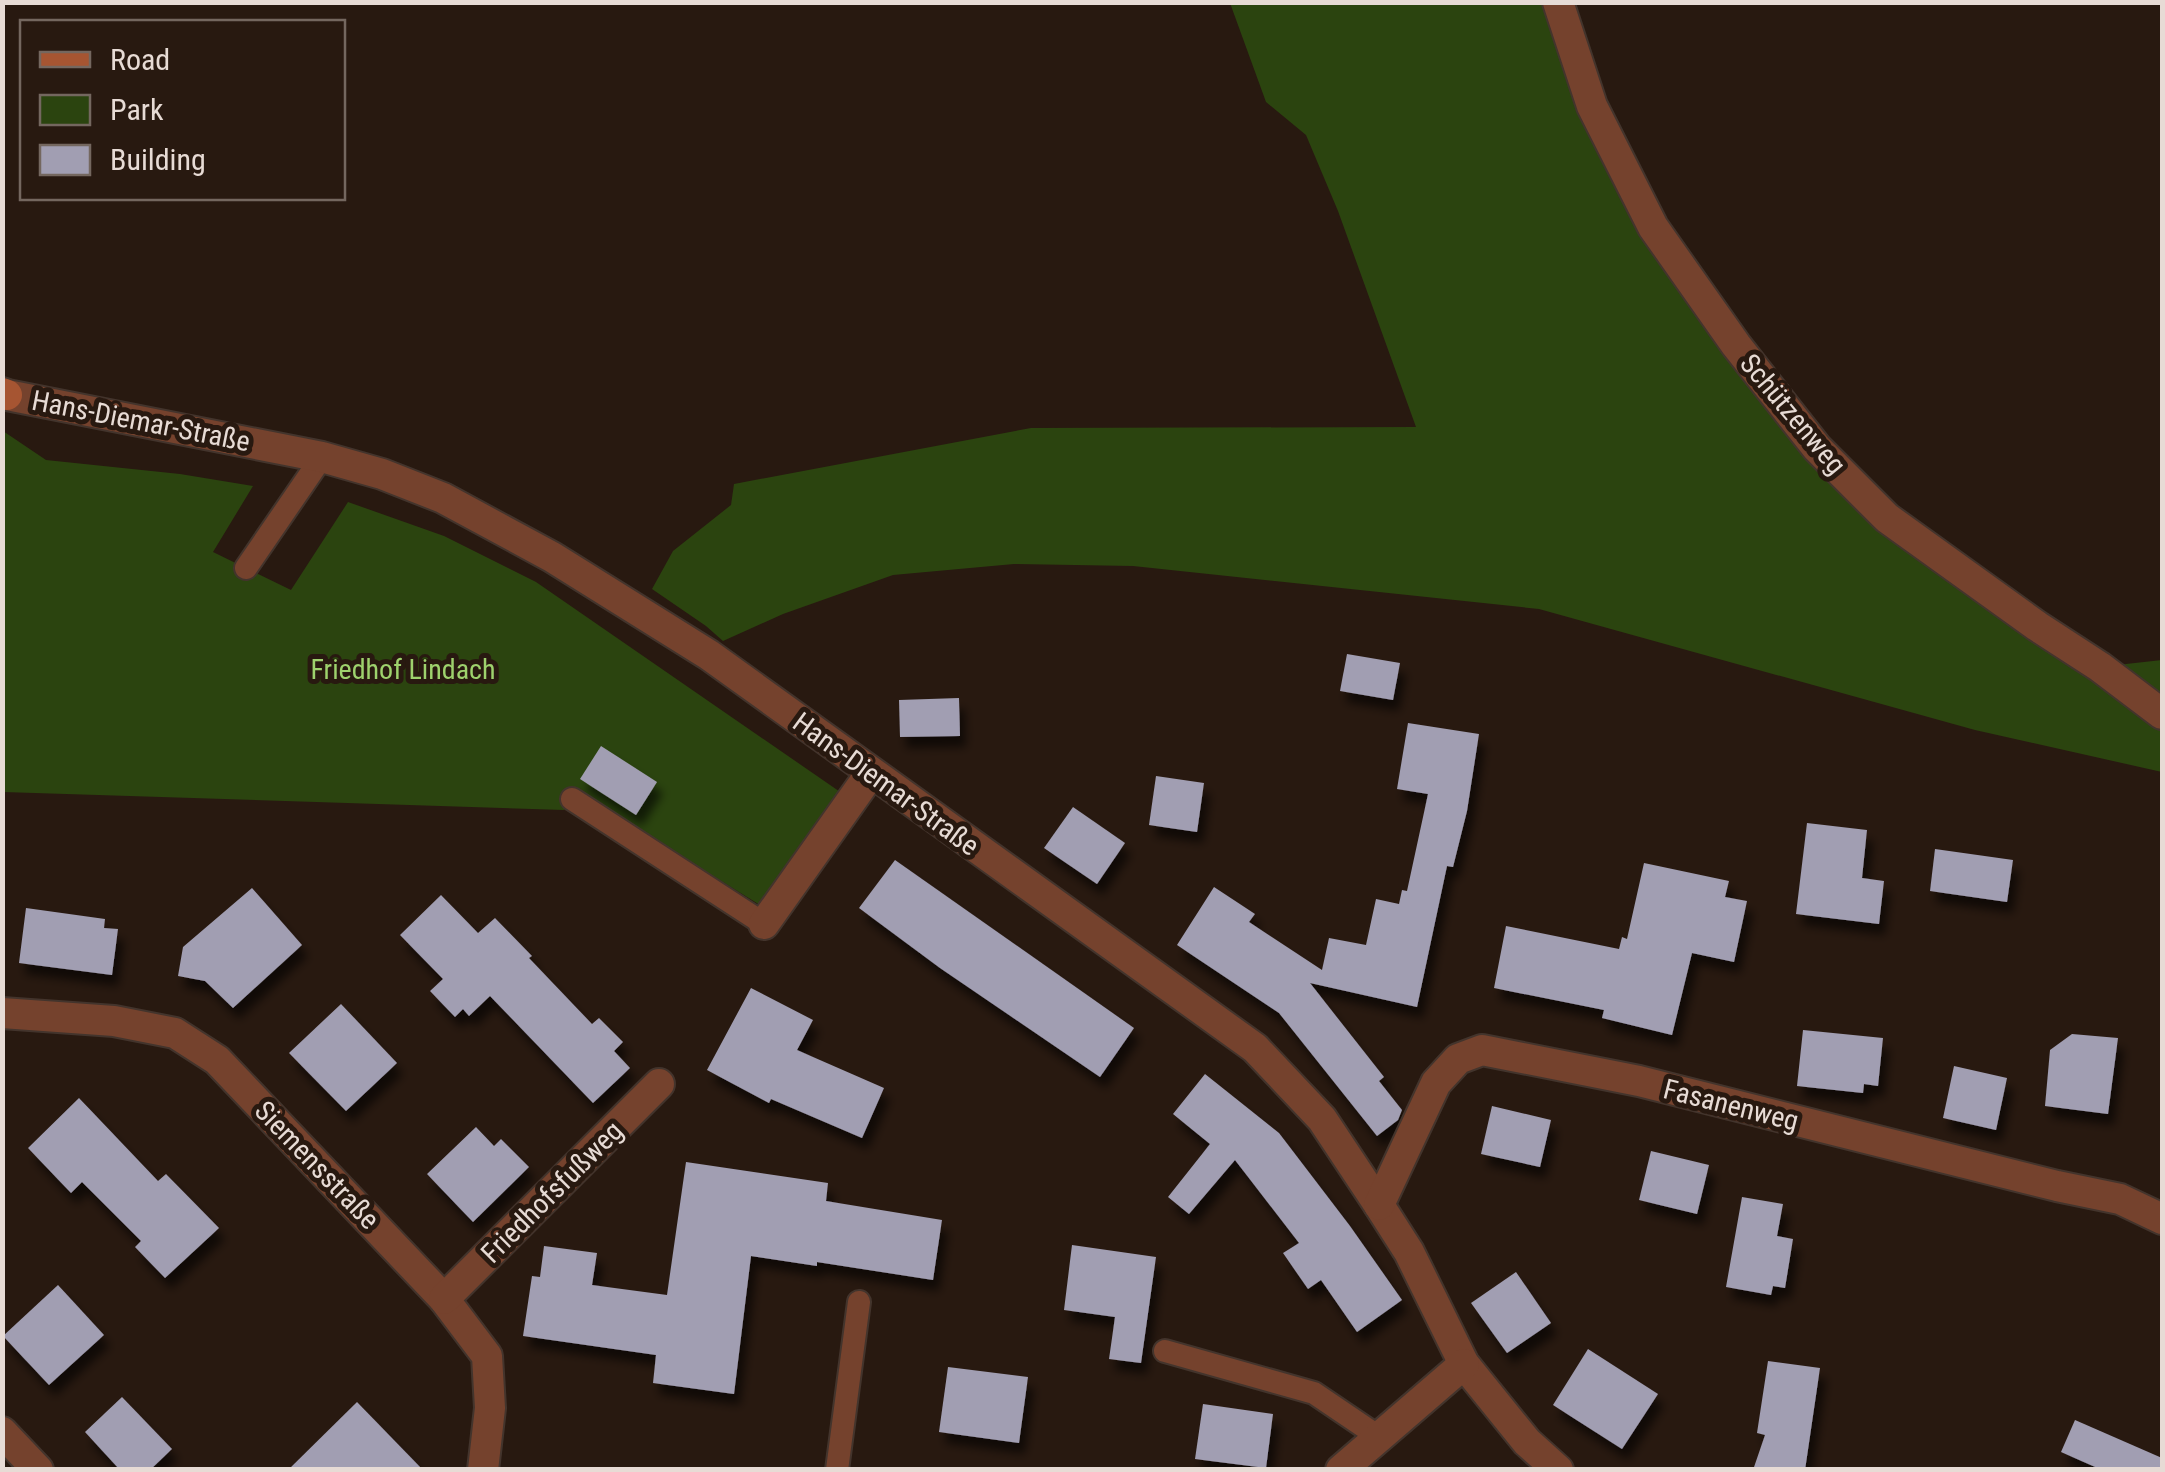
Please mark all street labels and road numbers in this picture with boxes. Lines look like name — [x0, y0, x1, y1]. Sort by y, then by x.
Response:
street label: Schützenweg — [1733, 347, 1853, 481]
street label: Hans-Diemar-Straße — [29, 384, 253, 458]
street label: Hans-Diemar-Straße — [787, 706, 985, 862]
street label: Fasanenweg — [1660, 1072, 1802, 1138]
street label: Siemensstraße — [248, 1094, 386, 1236]
street label: Friedhofsfußweg — [474, 1114, 630, 1270]

